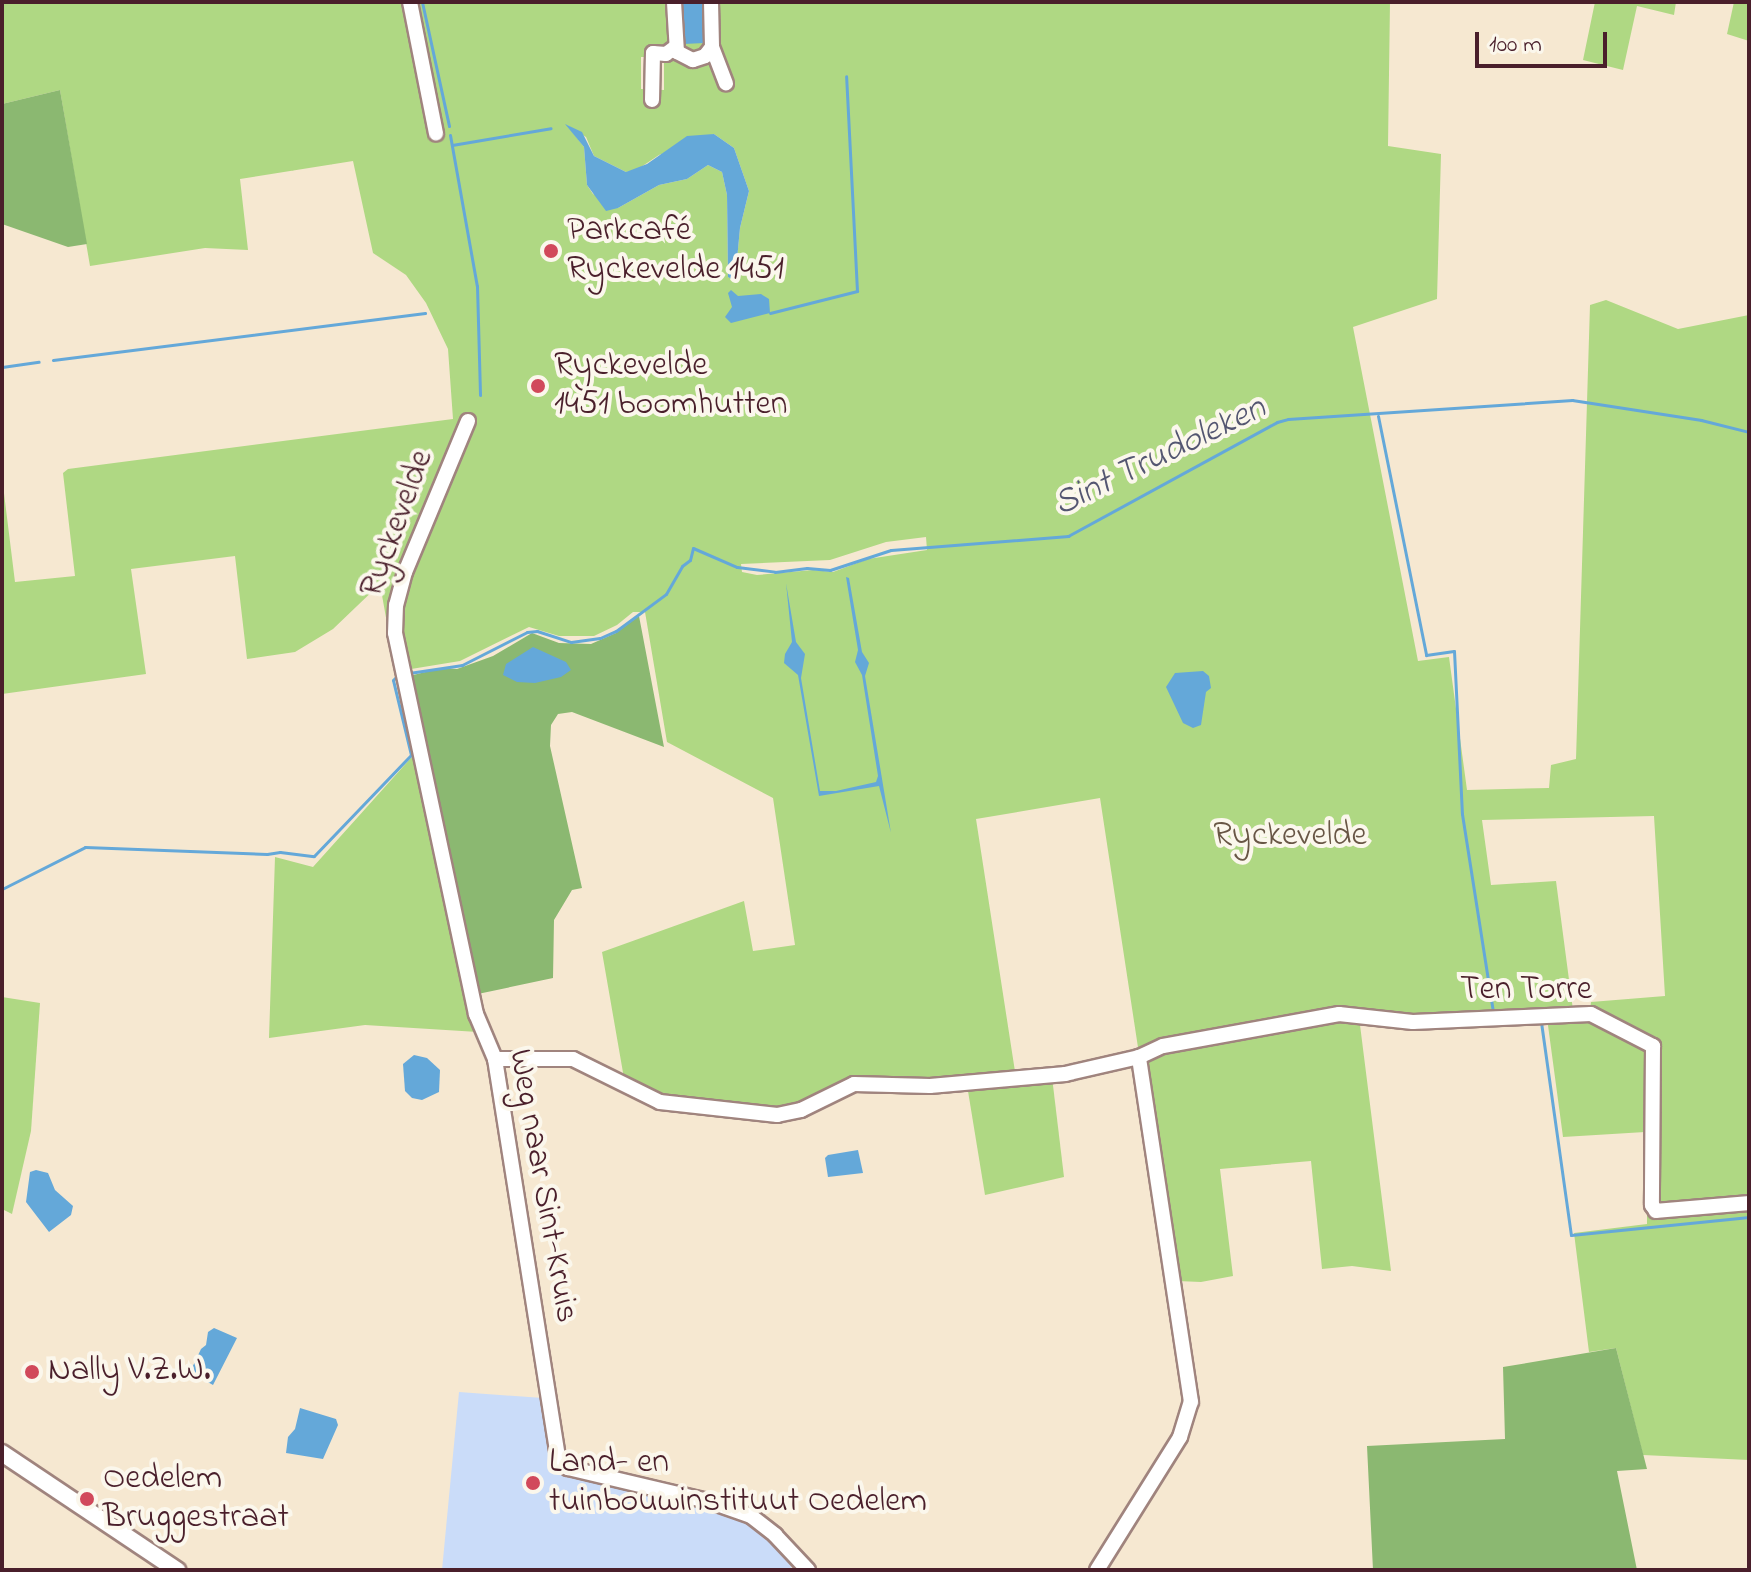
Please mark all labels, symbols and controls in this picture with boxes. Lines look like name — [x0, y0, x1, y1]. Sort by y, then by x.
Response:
scale bar — [1479, 16, 1611, 66]
text: 100 m — [1489, 28, 1542, 63]
place label: Parkcafé Ryckevelde 1451 — [567, 211, 784, 290]
marker: Parkcafé Ryckevelde 1451 — [542, 242, 560, 260]
place label: Ryckevelde 1451 boomhutten — [554, 346, 788, 426]
marker: Ryckevelde 1451 boomhutten — [529, 377, 547, 395]
water label: Sint Trudoleken — [1047, 387, 1273, 527]
street label: Ryckevelde — [353, 445, 443, 603]
park label: Ryckevelde — [1213, 817, 1367, 857]
street label: Ten Torre — [1460, 971, 1592, 1011]
street label: Weg naar Sint-Kruis — [498, 1046, 586, 1326]
place label: Nally V.Z.W. — [48, 1352, 211, 1392]
marker: Nally V.Z.W. — [23, 1363, 41, 1381]
place label: Land- en tuinbouwinstituut Oedelem — [549, 1443, 927, 1522]
place label: Oedelem Bruggestraat — [103, 1459, 289, 1538]
marker: Land- en tuinbouwinstituut Oedelem — [524, 1474, 542, 1492]
marker: Oedelem Bruggestraat — [78, 1490, 96, 1508]

